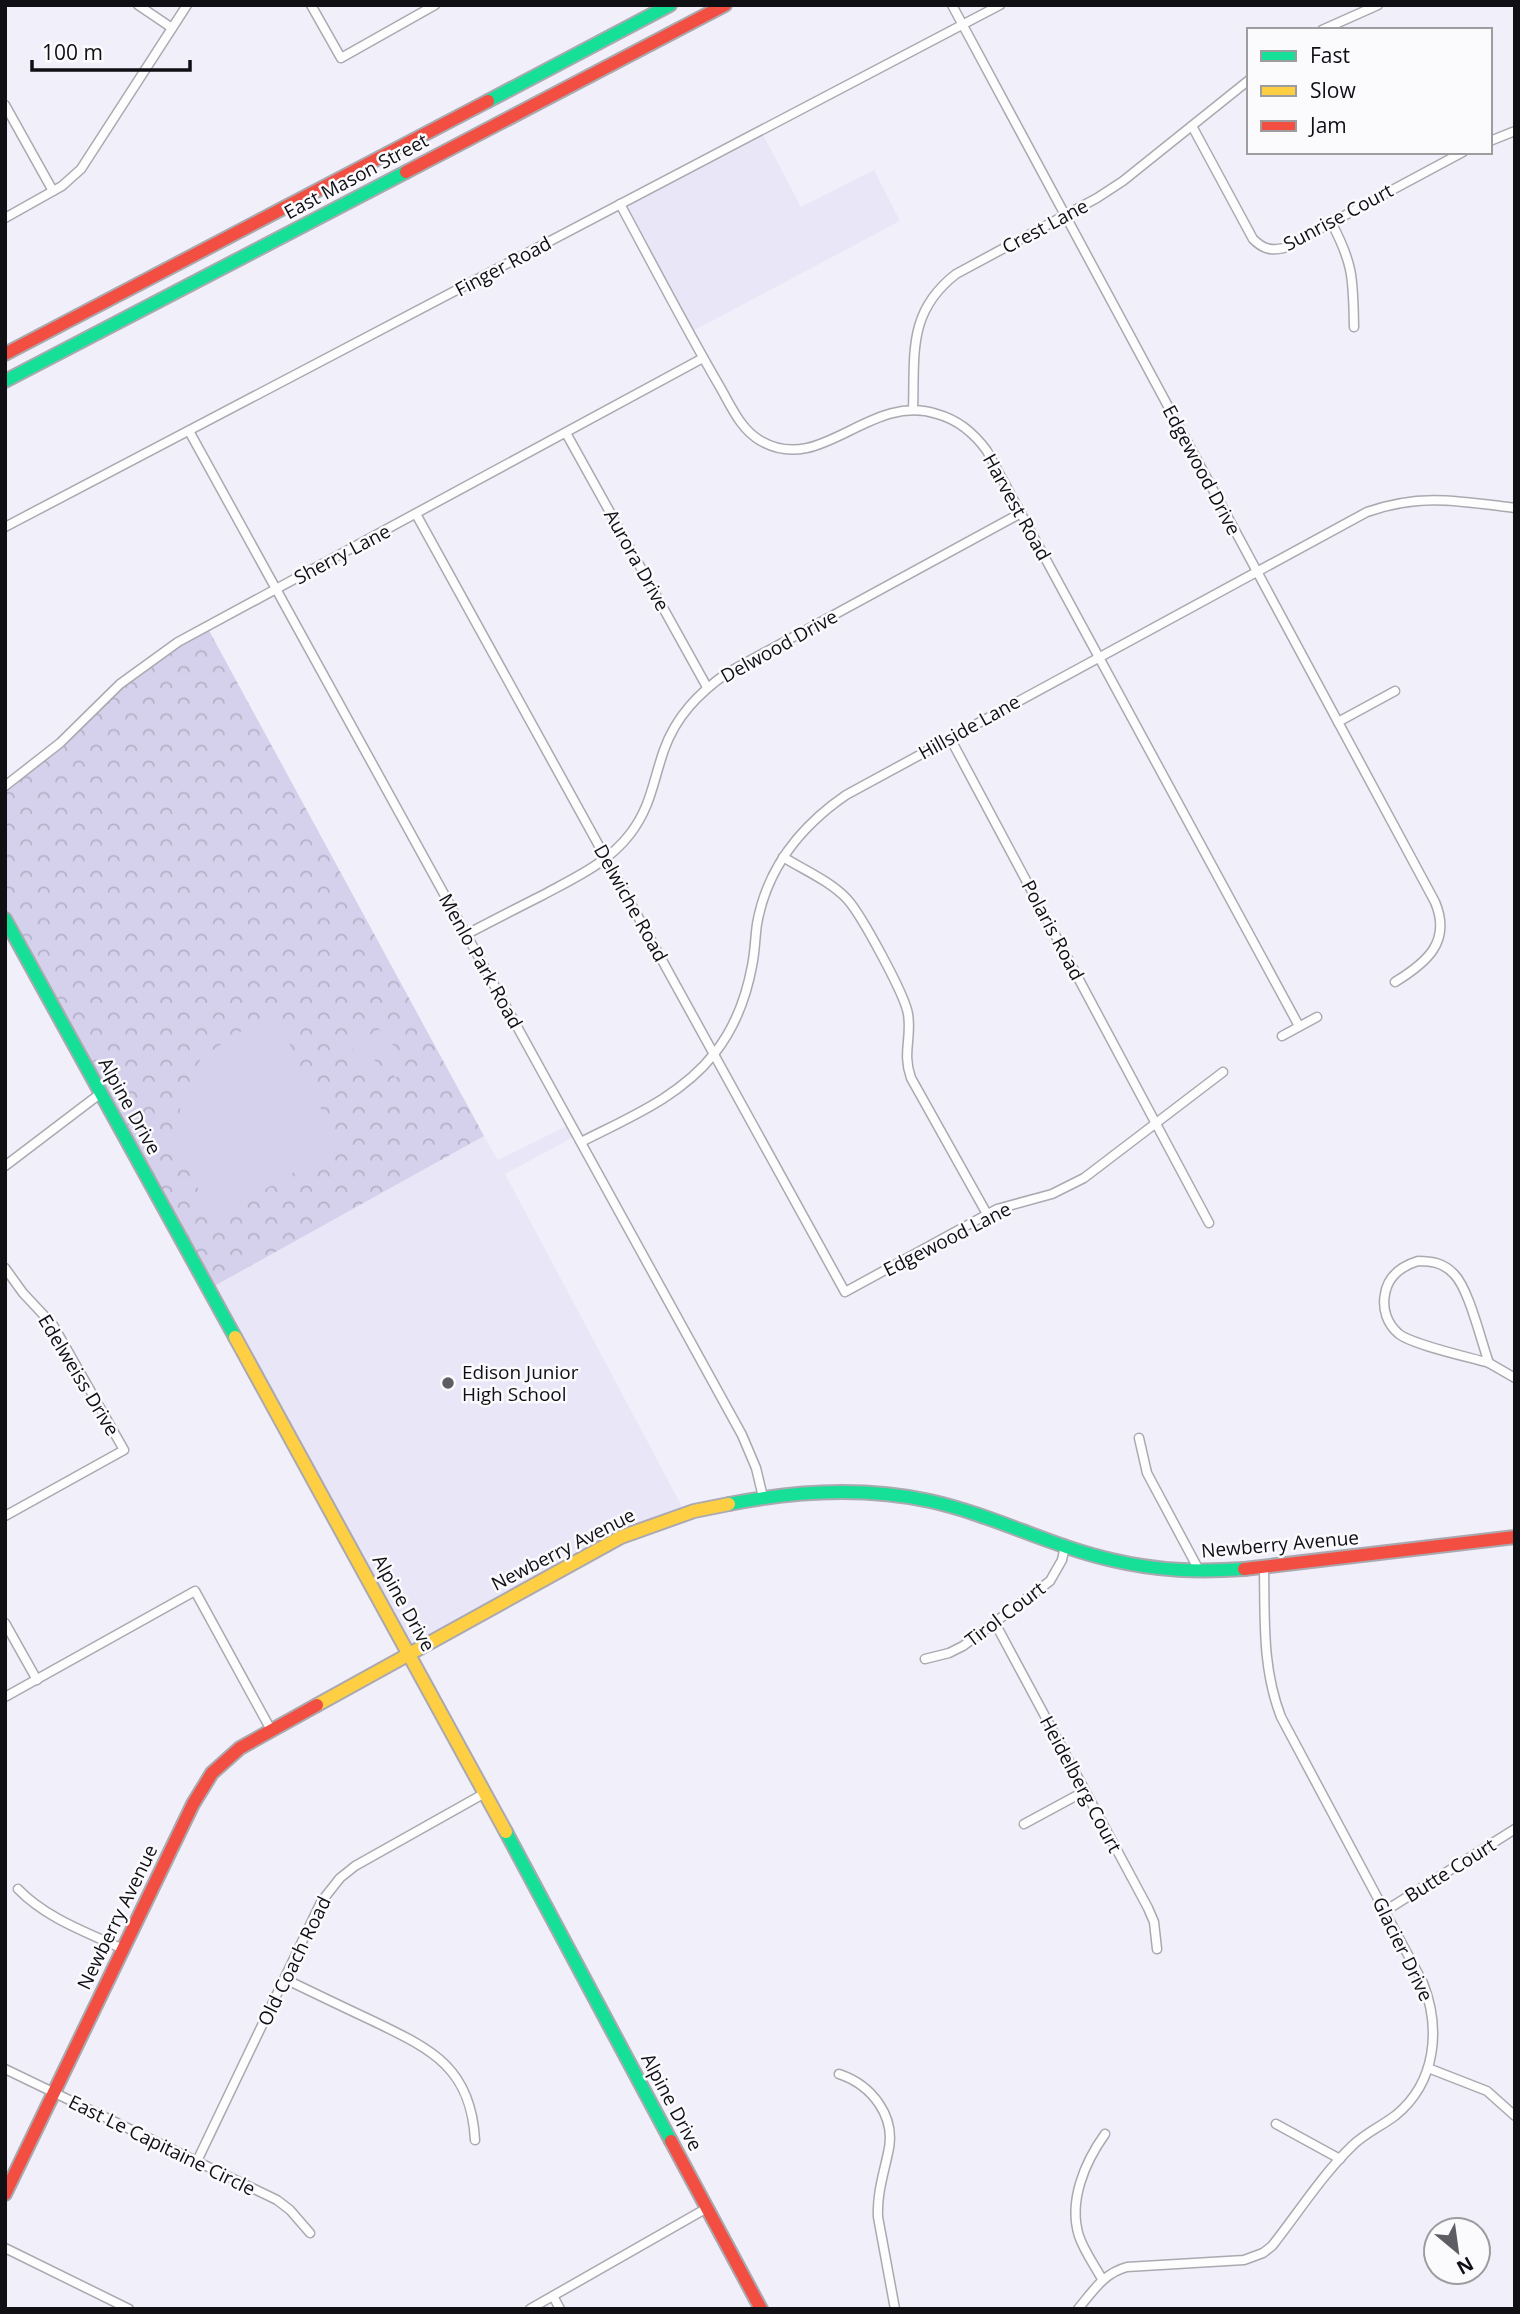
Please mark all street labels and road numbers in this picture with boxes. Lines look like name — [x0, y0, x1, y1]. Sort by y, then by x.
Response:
street label: East Mason Street — [279, 127, 433, 225]
street label: Sunrise Court — [1279, 177, 1398, 257]
street label: Crest Lane — [997, 192, 1093, 260]
street label: Finger Road — [450, 230, 556, 302]
street label: Edgewood Drive — [1157, 400, 1247, 540]
street label: Harvest Road — [977, 449, 1057, 565]
street label: Aurora Drive — [598, 504, 676, 616]
street label: Sherry Lane — [289, 518, 395, 590]
street label: Delwood Drive — [716, 603, 842, 689]
street label: Hillside Lane — [914, 688, 1024, 766]
street label: Delwiche Road — [588, 840, 674, 966]
street label: Polaris Road — [1016, 875, 1090, 985]
street label: Menlo Park Road — [433, 889, 529, 1033]
street label: Alpine Drive — [93, 1053, 167, 1159]
street label: Edgewood Lane — [879, 1196, 1015, 1282]
street label: Edelweiss Drive — [32, 1309, 126, 1441]
street label: Newberry Avenue — [487, 1502, 639, 1596]
street label: Newberry Avenue — [1200, 1524, 1360, 1564]
street label: Alpine Drive — [367, 1550, 441, 1656]
street label: Tirol Court — [960, 1575, 1050, 1653]
street label: Heidelberg Court — [1034, 1711, 1128, 1857]
street label: Butte Court — [1400, 1832, 1501, 1908]
street label: Newberry Avenue — [71, 1840, 163, 1994]
street label: Old Coach Road — [251, 1892, 337, 2030]
street label: Glacier Drive — [1367, 1893, 1439, 2005]
street label: Alpine Drive — [635, 2049, 709, 2155]
street label: East Le Capitaine Circle — [64, 2088, 260, 2202]

